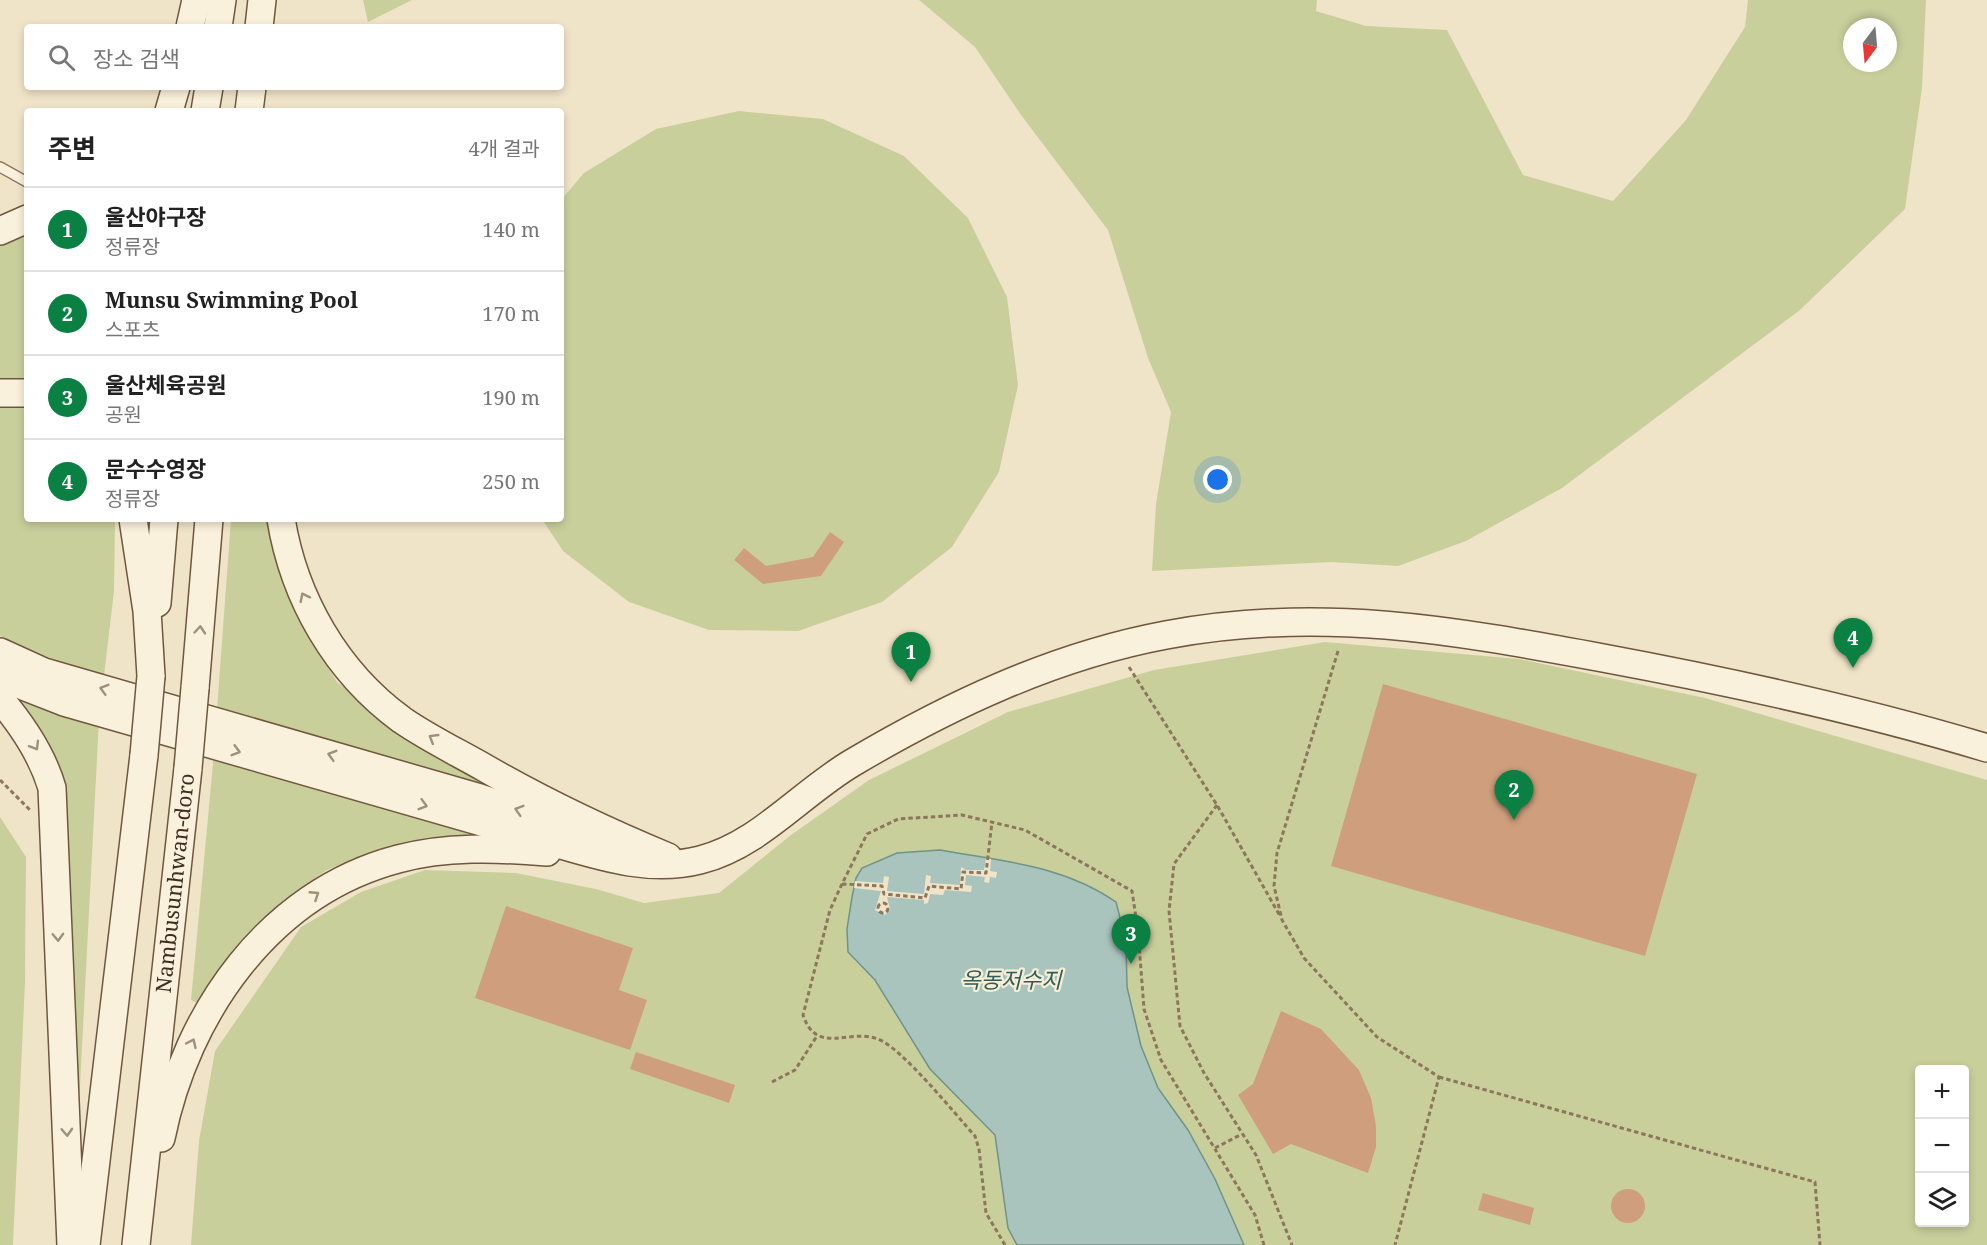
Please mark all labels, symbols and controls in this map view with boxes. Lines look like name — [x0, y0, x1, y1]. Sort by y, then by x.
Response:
north arrow — [1843, 18, 1897, 72]
search box — [24, 24, 564, 90]
icon: search — [45, 41, 78, 74]
text: 장소 검색 — [93, 43, 180, 73]
text: 주변 — [48, 130, 96, 166]
text: 4개 결과 — [468, 135, 540, 162]
text: 울산야구장 — [105, 201, 206, 231]
text: 1 — [62, 216, 73, 243]
text: 140 m — [482, 216, 540, 243]
text: 정류장 — [105, 233, 160, 260]
text: Munsu Swimming Pool — [105, 284, 358, 314]
text: 2 — [62, 300, 73, 327]
text: 170 m — [482, 300, 540, 327]
text: 스포츠 — [105, 316, 160, 343]
text: 울산체육공원 — [105, 369, 226, 399]
text: 3 — [62, 384, 73, 411]
text: 190 m — [482, 384, 540, 411]
text: 공원 — [105, 401, 142, 428]
text: 문수수영장 — [105, 453, 206, 483]
your location — [1203, 465, 1232, 494]
text: 4 — [62, 468, 73, 495]
text: 250 m — [482, 468, 540, 495]
text: 정류장 — [105, 485, 160, 512]
one-way arrow — [299, 592, 311, 603]
pin: 4 — [1834, 618, 1872, 668]
one-way arrow — [193, 625, 206, 634]
pin: 1 — [892, 632, 930, 682]
one-way arrow — [99, 684, 110, 696]
one-way arrow — [429, 733, 439, 745]
one-way arrow — [27, 740, 39, 750]
one-way arrow — [230, 744, 241, 756]
one-way arrow — [327, 750, 338, 762]
pin: 2 — [1494, 770, 1534, 820]
street label: Nambusunhwan-doro — [149, 772, 200, 994]
one-way arrow — [417, 798, 428, 810]
one-way arrow — [514, 805, 525, 817]
one-way arrow — [308, 891, 319, 902]
pin: 3 — [1112, 914, 1150, 964]
one-way arrow — [51, 933, 64, 942]
water label: 옥동저수지 — [960, 964, 1063, 994]
one-way arrow — [184, 1038, 196, 1049]
map controls — [1915, 1065, 1969, 1227]
button: + — [1915, 1065, 1969, 1119]
button: − — [1915, 1119, 1969, 1173]
one-way arrow — [61, 1127, 74, 1136]
button: layers — [1915, 1173, 1969, 1227]

